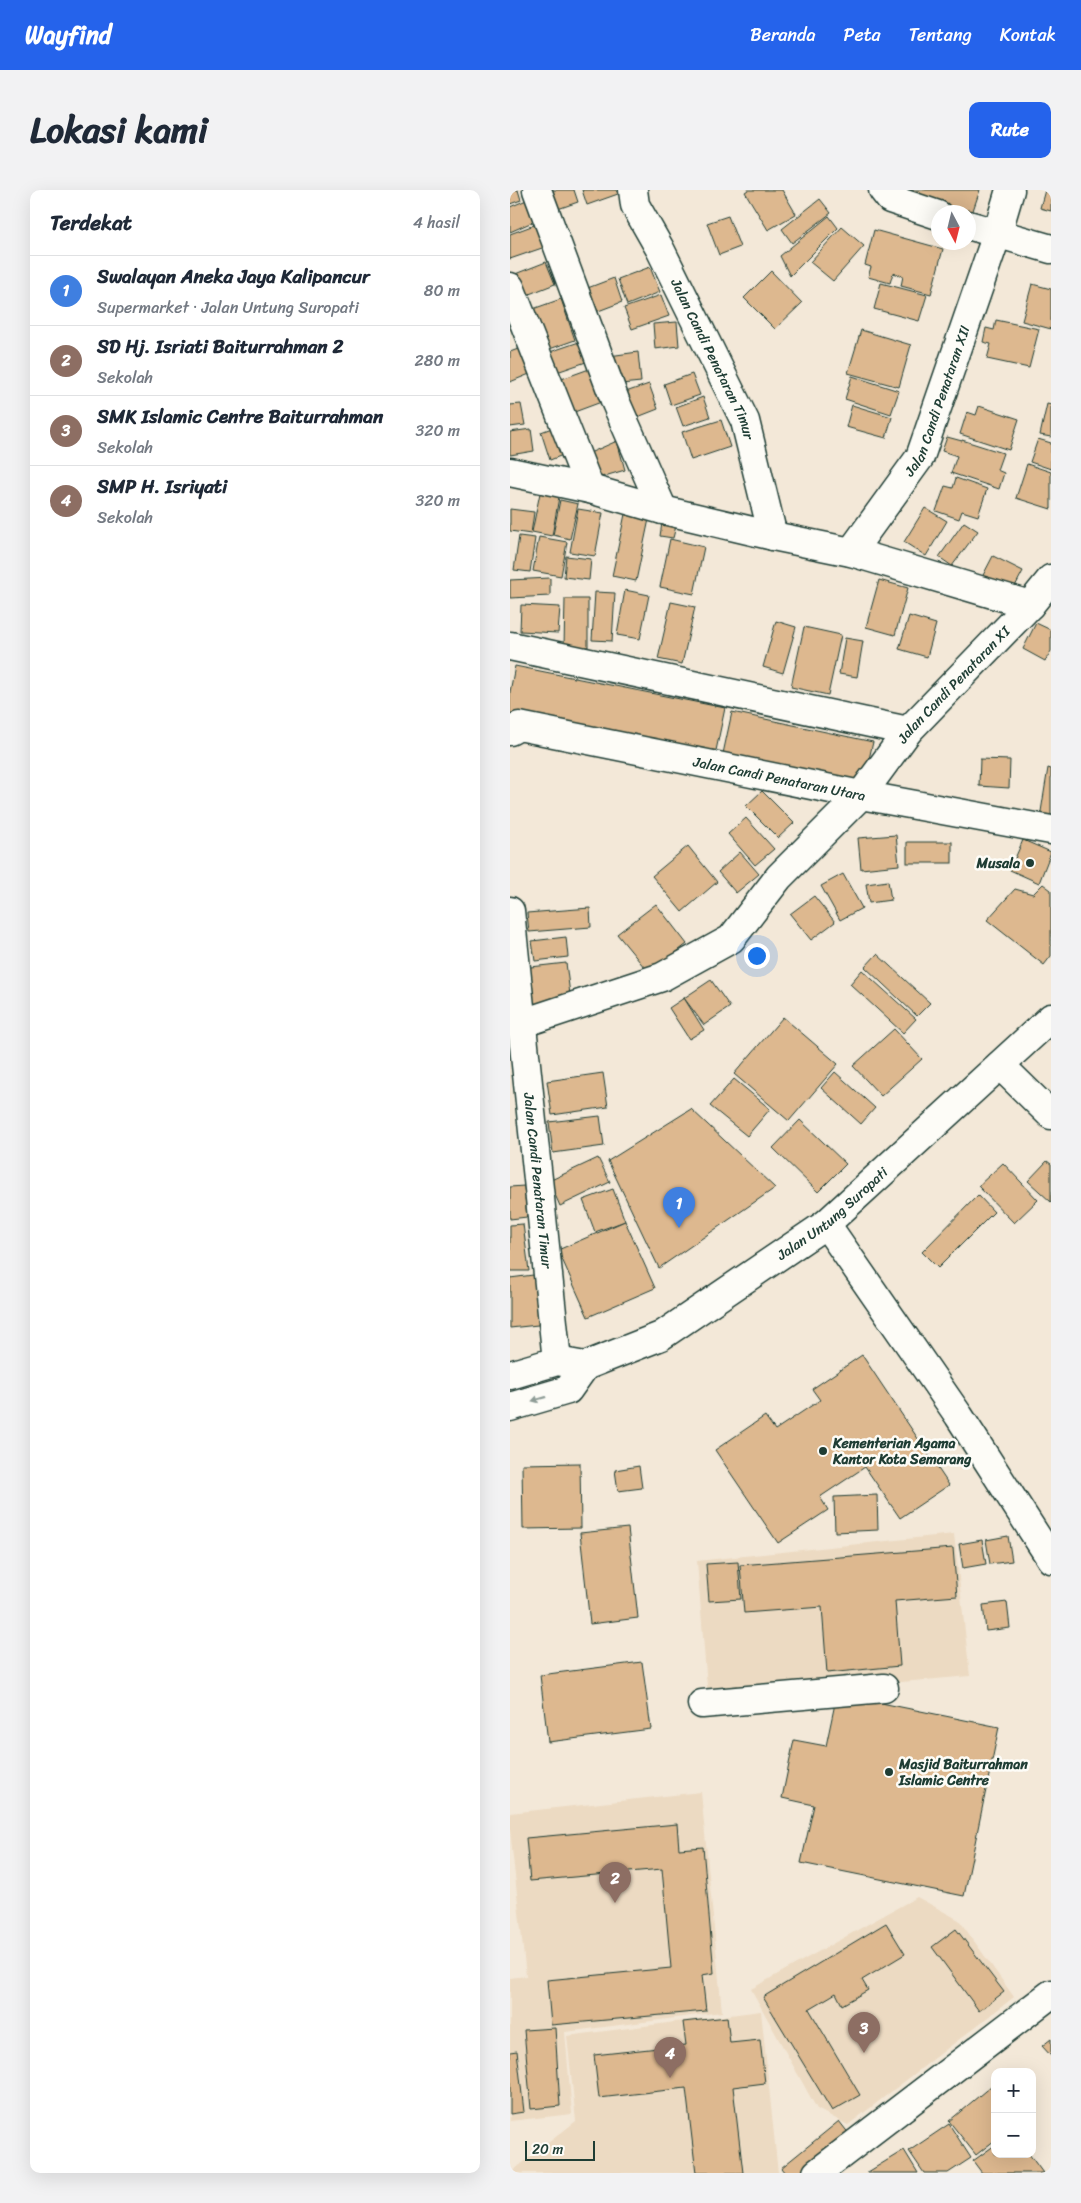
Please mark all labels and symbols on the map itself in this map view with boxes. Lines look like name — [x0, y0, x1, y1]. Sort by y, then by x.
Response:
north arrow — [931, 205, 976, 250]
street label: Jalan Candi Penataran Timur — [663, 273, 762, 443]
street label: Jalan Candi Penataran XII — [897, 321, 977, 482]
street label: Jalan Candi Penataran XI — [890, 619, 1017, 749]
street label: Jalan Candi Penataran Utara — [690, 749, 868, 808]
place label: Musala — [976, 851, 1021, 876]
marker: Musala — [1024, 857, 1036, 869]
your location — [744, 943, 770, 969]
street label: Jalan Candi Penataran Timur — [516, 1091, 560, 1271]
street label: Jalan Untung Suropati — [771, 1160, 894, 1267]
pin: 1 — [663, 1187, 695, 1228]
one-way arrow — [531, 1395, 546, 1403]
place label: Kementerian Agama Kantor Kota Semarang — [832, 1431, 972, 1472]
marker: Kementerian Agama Kantor Kota Semarang — [817, 1445, 829, 1457]
place label: Masjid Baiturrahman Islamic Centre — [898, 1752, 1028, 1793]
marker: Masjid Baiturrahman Islamic Centre — [883, 1766, 895, 1778]
pin: 2 — [599, 1862, 631, 1903]
pin: 3 — [848, 2012, 880, 2053]
pin: 4 — [654, 2037, 686, 2078]
scale bar — [525, 2138, 595, 2161]

